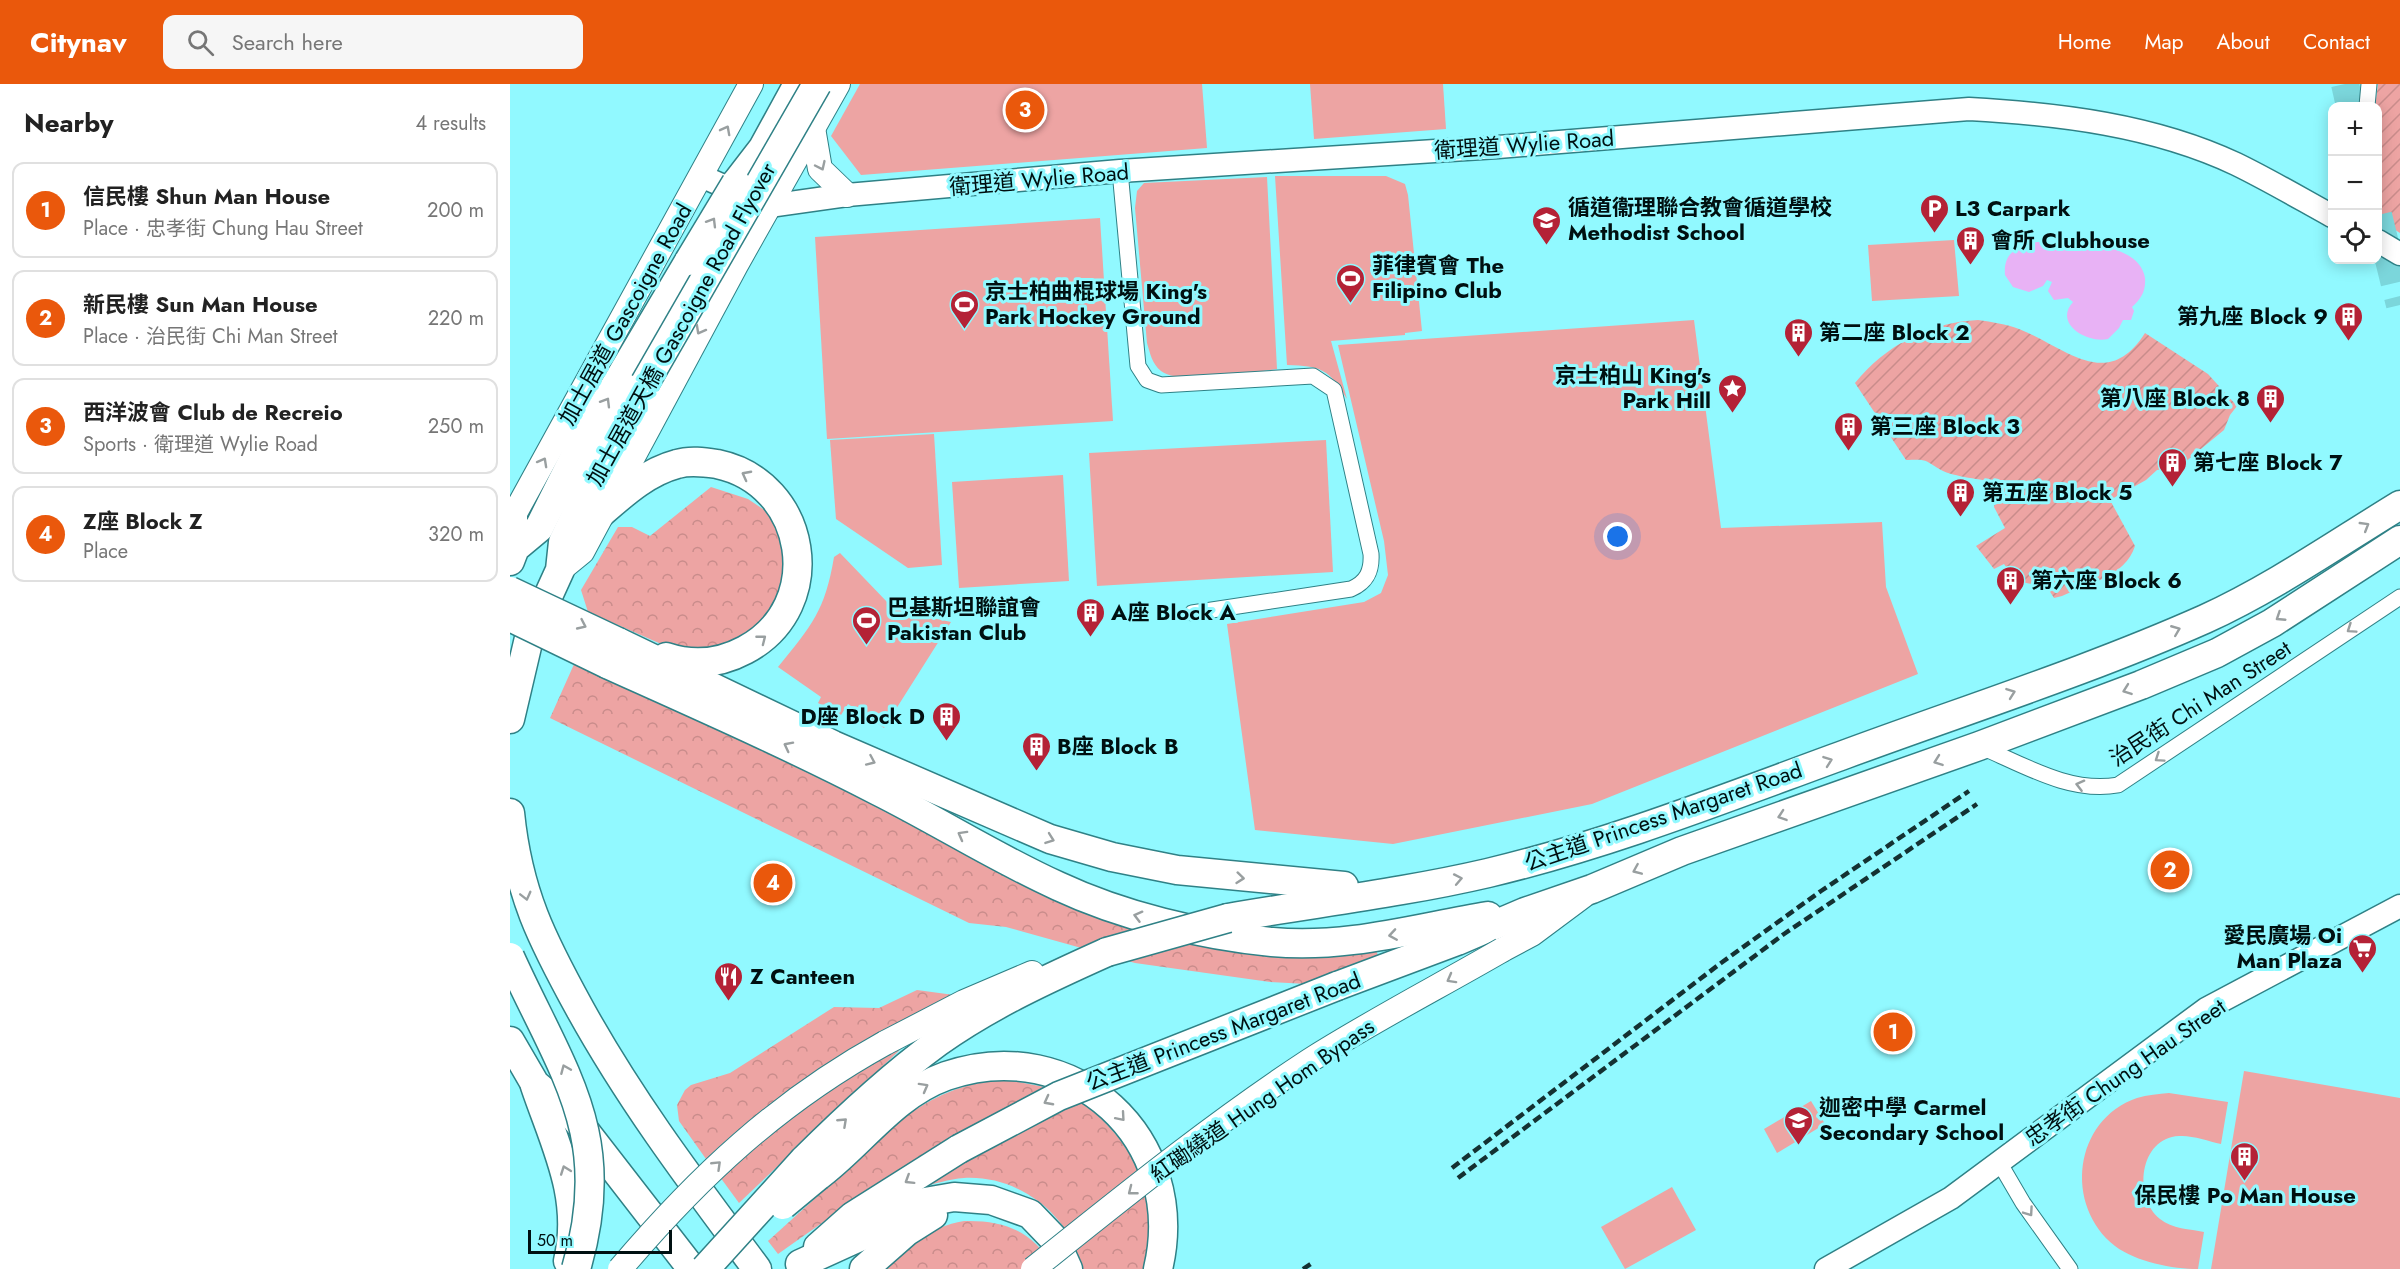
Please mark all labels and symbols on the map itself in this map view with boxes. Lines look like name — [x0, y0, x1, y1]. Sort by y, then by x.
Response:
pin: 3 — [1006, 87, 1044, 132]
street label: 衛理道 Wylie Road — [1433, 122, 1615, 166]
one-way arrow — [719, 126, 730, 136]
street label: 衛理道 Wylie Road — [948, 155, 1130, 203]
street label: 加士居道天橋 Gascoigne Road Flyover — [579, 156, 784, 491]
one-way arrow — [814, 160, 826, 171]
place label: 循道衞理聯合教會循道學校 Methodist School — [1568, 191, 1832, 248]
parking icon: L3 Carpark — [1918, 192, 1950, 234]
place label: L3 Carpark — [1955, 192, 2071, 224]
street label: 加士居道 Gascoigne Road — [551, 197, 699, 431]
school or university icon: 循道衞理聯合教會循道學校 Methodist School — [1531, 204, 1563, 246]
one-way arrow — [705, 218, 717, 228]
building icon: 會所 Clubhouse — [1954, 224, 1986, 266]
place label: 會所 Clubhouse — [1991, 224, 2150, 256]
place label: 菲律賓會 The Filipino Club — [1372, 249, 1504, 306]
sports icon: 菲律賓會 The Filipino Club — [1335, 262, 1367, 304]
place label: 京士柏曲棍球場 King's Park Hockey Ground — [985, 275, 1207, 332]
sports icon: 京士柏曲棍球場 King's Park Hockey Ground — [948, 288, 980, 330]
place label: 第九座 Block 9 — [2177, 300, 2328, 332]
building icon: 第九座 Block 9 — [2333, 300, 2365, 342]
building icon: 第二座 Block 2 — [1782, 316, 1814, 358]
place label: 第二座 Block 2 — [1819, 316, 1970, 348]
one-way arrow — [696, 324, 707, 334]
place label: 京士柏山 King's Park Hill — [1555, 359, 1711, 416]
place icon: 京士柏山 King's Park Hill — [1716, 372, 1748, 414]
place label: 第八座 Block 8 — [2100, 382, 2250, 414]
building icon: 第八座 Block 8 — [2255, 382, 2287, 424]
one-way arrow — [599, 398, 610, 408]
building icon: 第三座 Block 3 — [1833, 410, 1865, 452]
place label: 第三座 Block 3 — [1870, 410, 2020, 442]
building icon: 第七座 Block 7 — [2156, 446, 2188, 488]
place label: 第七座 Block 7 — [2193, 446, 2343, 478]
one-way arrow — [536, 458, 547, 468]
one-way arrow — [742, 471, 752, 482]
building icon: 第五座 Block 5 — [1945, 476, 1977, 518]
place label: 第五座 Block 5 — [1982, 476, 2132, 508]
your location — [1603, 522, 1632, 551]
one-way arrow — [2359, 522, 2369, 534]
building icon: 第六座 Block 6 — [1994, 564, 2026, 606]
place label: 第六座 Block 6 — [2031, 564, 2182, 596]
place label: 巴基斯坦聯誼會 Pakistan Club — [887, 591, 1041, 648]
building icon: A座 Block A — [1074, 596, 1106, 638]
place label: A座 Block A — [1110, 596, 1236, 628]
sports icon: 巴基斯坦聯誼會 Pakistan Club — [850, 604, 882, 646]
one-way arrow — [2276, 610, 2287, 621]
one-way arrow — [575, 618, 586, 630]
one-way arrow — [2347, 622, 2358, 633]
one-way arrow — [2170, 625, 2181, 637]
street label: 治民街 Chi Man Street — [2103, 632, 2298, 774]
one-way arrow — [755, 635, 766, 646]
one-way arrow — [2122, 682, 2133, 695]
one-way arrow — [2005, 688, 2016, 701]
place label: D座 Block D — [800, 700, 925, 732]
building icon: D座 Block D — [930, 700, 962, 742]
building icon: B座 Block B — [1020, 730, 1052, 772]
place label: B座 Block B — [1057, 730, 1179, 762]
one-way arrow — [784, 742, 795, 753]
one-way arrow — [2154, 751, 2165, 762]
street label: 公主道 Princess Margaret Road — [1520, 753, 1806, 879]
one-way arrow — [1933, 753, 1944, 766]
one-way arrow — [864, 754, 875, 766]
one-way arrow — [1822, 755, 1832, 768]
one-way arrow — [2075, 779, 2085, 792]
one-way arrow — [1777, 809, 1788, 821]
one-way arrow — [957, 831, 968, 842]
one-way arrow — [1044, 831, 1054, 844]
pin: 2 — [2150, 848, 2190, 892]
pin: 4 — [754, 860, 792, 906]
one-way arrow — [1632, 863, 1643, 875]
one-way arrow — [1235, 871, 1244, 884]
one-way arrow — [1452, 873, 1462, 886]
one-way arrow — [518, 890, 531, 900]
one-way arrow — [1134, 911, 1144, 924]
place label: 愛民廣場 Oi Man Plaza — [2223, 919, 2342, 976]
one-way arrow — [1389, 928, 1399, 941]
supermarket icon: 愛民廣場 Oi Man Plaza — [2347, 932, 2379, 974]
restaurant icon: Z Canteen — [713, 960, 745, 1002]
place label: Z Canteen — [750, 960, 855, 992]
street label: 公主道 Princess Margaret Road — [1081, 964, 1365, 1098]
one-way arrow — [1447, 972, 1457, 983]
street label: 忠孝街 Chung Hau Street — [2018, 990, 2232, 1153]
street label: 紅磡繞道 Hung Hom Bypass — [1144, 1010, 1381, 1190]
pin: 1 — [1874, 1010, 1912, 1054]
one-way arrow — [560, 1064, 572, 1075]
one-way arrow — [917, 1083, 928, 1094]
place label: 迦密中學 Carmel Secondary School — [1819, 1091, 2004, 1148]
one-way arrow — [1044, 1094, 1055, 1105]
school or university icon: 迦密中學 Carmel Secondary School — [1782, 1104, 1814, 1146]
one-way arrow — [1114, 1110, 1125, 1121]
one-way arrow — [835, 1119, 846, 1130]
building icon: 保民樓 Po Man House — [2229, 1140, 2261, 1182]
one-way arrow — [709, 1161, 720, 1172]
one-way arrow — [559, 1165, 572, 1176]
one-way arrow — [905, 1173, 915, 1185]
place label: 保民樓 Po Man House — [2134, 1179, 2356, 1211]
one-way arrow — [1128, 1183, 1139, 1194]
one-way arrow — [2022, 1205, 2033, 1216]
scale bar — [528, 1227, 672, 1254]

